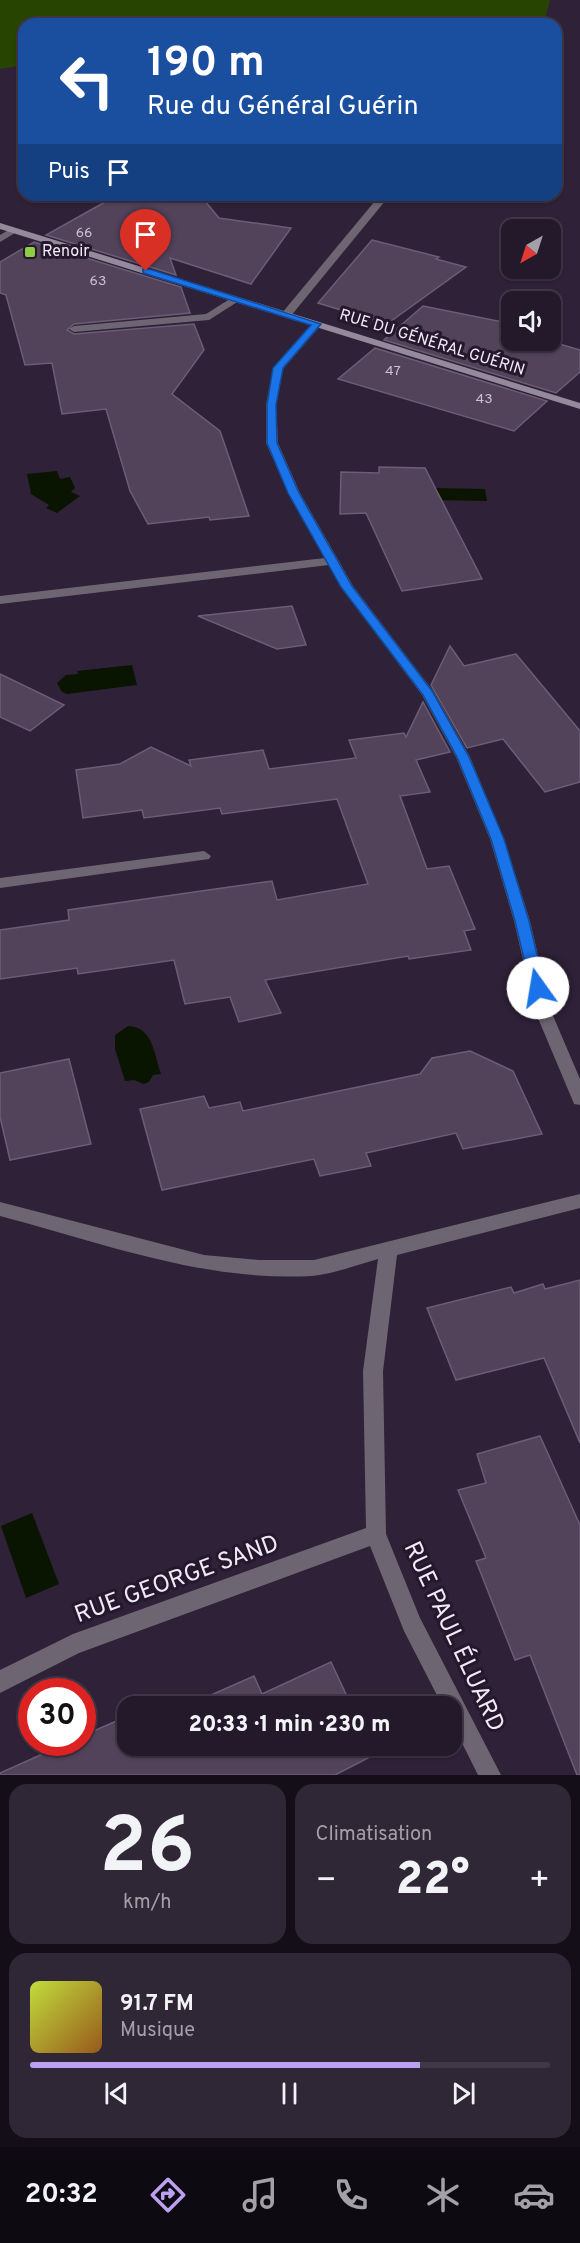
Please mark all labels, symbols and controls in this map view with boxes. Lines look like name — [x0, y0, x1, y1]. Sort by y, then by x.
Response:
text: 190 m — [147, 38, 265, 91]
icon: left — [48, 42, 126, 120]
text: Rue du Général Guérin — [147, 90, 419, 124]
icon: arrive — [102, 156, 135, 189]
text: Puis — [48, 159, 90, 186]
pin — [120, 209, 171, 271]
icon: arrive — [129, 218, 162, 251]
north arrow — [501, 219, 561, 279]
map controls — [501, 219, 561, 351]
house number: 66 — [76, 225, 92, 242]
place label: Renoir — [42, 242, 89, 262]
marker: Renoir — [23, 245, 37, 259]
house number: 63 — [90, 273, 106, 290]
button: sound — [501, 291, 561, 351]
street label: RUE DU GÉNÉRAL GUÉRIN — [337, 303, 528, 381]
house number: 47 — [385, 363, 401, 380]
house number: 43 — [475, 391, 493, 408]
position arrow — [506, 956, 570, 1020]
street label: RUE GEORGE SAND — [71, 1529, 283, 1631]
street label: RUE PAUL ÉLUARD — [396, 1536, 512, 1737]
speed limit sign: 30 — [18, 1678, 96, 1756]
text: 20:33 · 1 min · 230 m — [189, 1712, 390, 1739]
text: 26 — [99, 1801, 195, 1900]
text: Climatisation — [316, 1822, 432, 1848]
text: 22° — [396, 1853, 470, 1910]
text: − — [316, 1861, 337, 1903]
text: + — [529, 1861, 550, 1903]
text: km/h — [123, 1890, 172, 1916]
text: 91.7 FM — [120, 1991, 194, 2018]
text: Musique — [120, 2018, 195, 2044]
icon: previous — [100, 2077, 133, 2110]
icon: pause — [273, 2077, 306, 2110]
icon: next — [447, 2077, 480, 2110]
icon: directions — [147, 2174, 189, 2216]
icon: music — [239, 2174, 281, 2216]
icon: phone — [330, 2174, 372, 2216]
icon: climate — [422, 2174, 464, 2216]
icon: car — [513, 2174, 555, 2216]
text: 20:32 — [25, 2178, 98, 2212]

